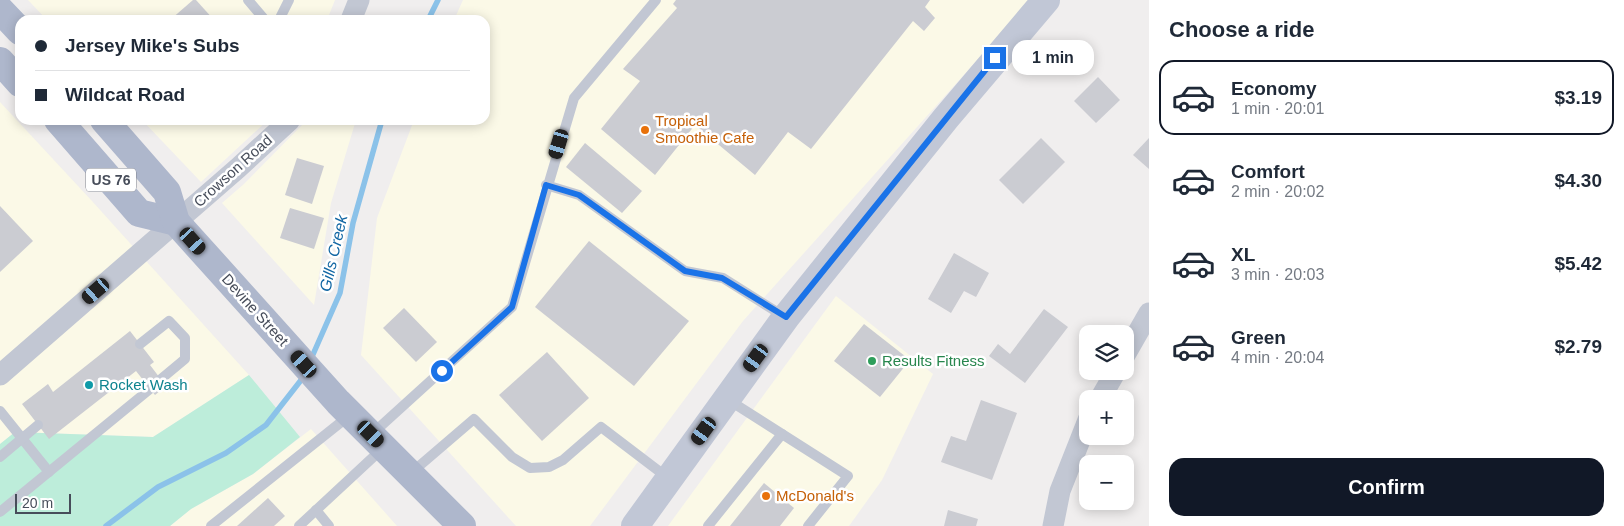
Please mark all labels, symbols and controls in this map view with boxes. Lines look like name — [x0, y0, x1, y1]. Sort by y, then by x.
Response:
text: Choose a ride — [1169, 17, 1314, 42]
text: Jersey Mike's Subs — [65, 35, 240, 56]
callout: 1 min — [1012, 40, 1095, 76]
route end — [984, 47, 1006, 69]
text: 1 min — [1032, 49, 1074, 66]
icon: car — [1171, 75, 1216, 120]
text: Economy — [1231, 78, 1317, 99]
text: Wildcat Road — [65, 84, 185, 105]
text: $3.19 — [1554, 87, 1602, 108]
text: 1 min · 20:01 — [1231, 100, 1324, 117]
place label: Tropical Smoothie Cafe — [655, 112, 754, 146]
marker: Tropical Smoothie Cafe — [639, 124, 651, 136]
car — [547, 127, 570, 161]
street label: Crowson Road — [190, 131, 275, 210]
icon: car — [1171, 158, 1216, 203]
text: Comfort — [1231, 161, 1305, 182]
road number: US 76 — [86, 168, 136, 192]
text: $4.30 — [1554, 170, 1602, 191]
text: 2 min · 20:02 — [1231, 183, 1324, 200]
water label: Gills Creek — [316, 212, 351, 293]
car — [177, 225, 208, 257]
icon: car — [1171, 241, 1216, 286]
text: XL — [1231, 244, 1255, 265]
text: $5.42 — [1554, 253, 1602, 274]
text: 3 min · 20:03 — [1231, 266, 1324, 283]
street label: Devine Street — [219, 270, 293, 350]
car — [79, 275, 112, 307]
icon: car — [1171, 324, 1216, 369]
map controls — [1079, 325, 1134, 510]
button: layers — [1079, 325, 1134, 380]
text: Green — [1231, 327, 1286, 348]
text: $2.79 — [1554, 336, 1602, 357]
car — [741, 341, 770, 375]
car — [288, 348, 319, 380]
text: 4 min · 20:04 — [1231, 349, 1324, 366]
place label: Results Fitness — [882, 352, 985, 369]
marker: Results Fitness — [866, 355, 878, 367]
route start — [431, 360, 453, 382]
place label: Rocket Wash — [99, 376, 188, 393]
marker: Rocket Wash — [83, 379, 95, 391]
button: + — [1079, 390, 1134, 445]
car — [689, 414, 718, 448]
car — [355, 418, 386, 450]
button: − — [1079, 455, 1134, 510]
button: Confirm — [1169, 458, 1604, 516]
place label: McDonald's — [776, 487, 854, 504]
marker: McDonald's — [760, 490, 772, 502]
scale bar — [15, 491, 71, 514]
text: 20 m — [22, 495, 53, 511]

